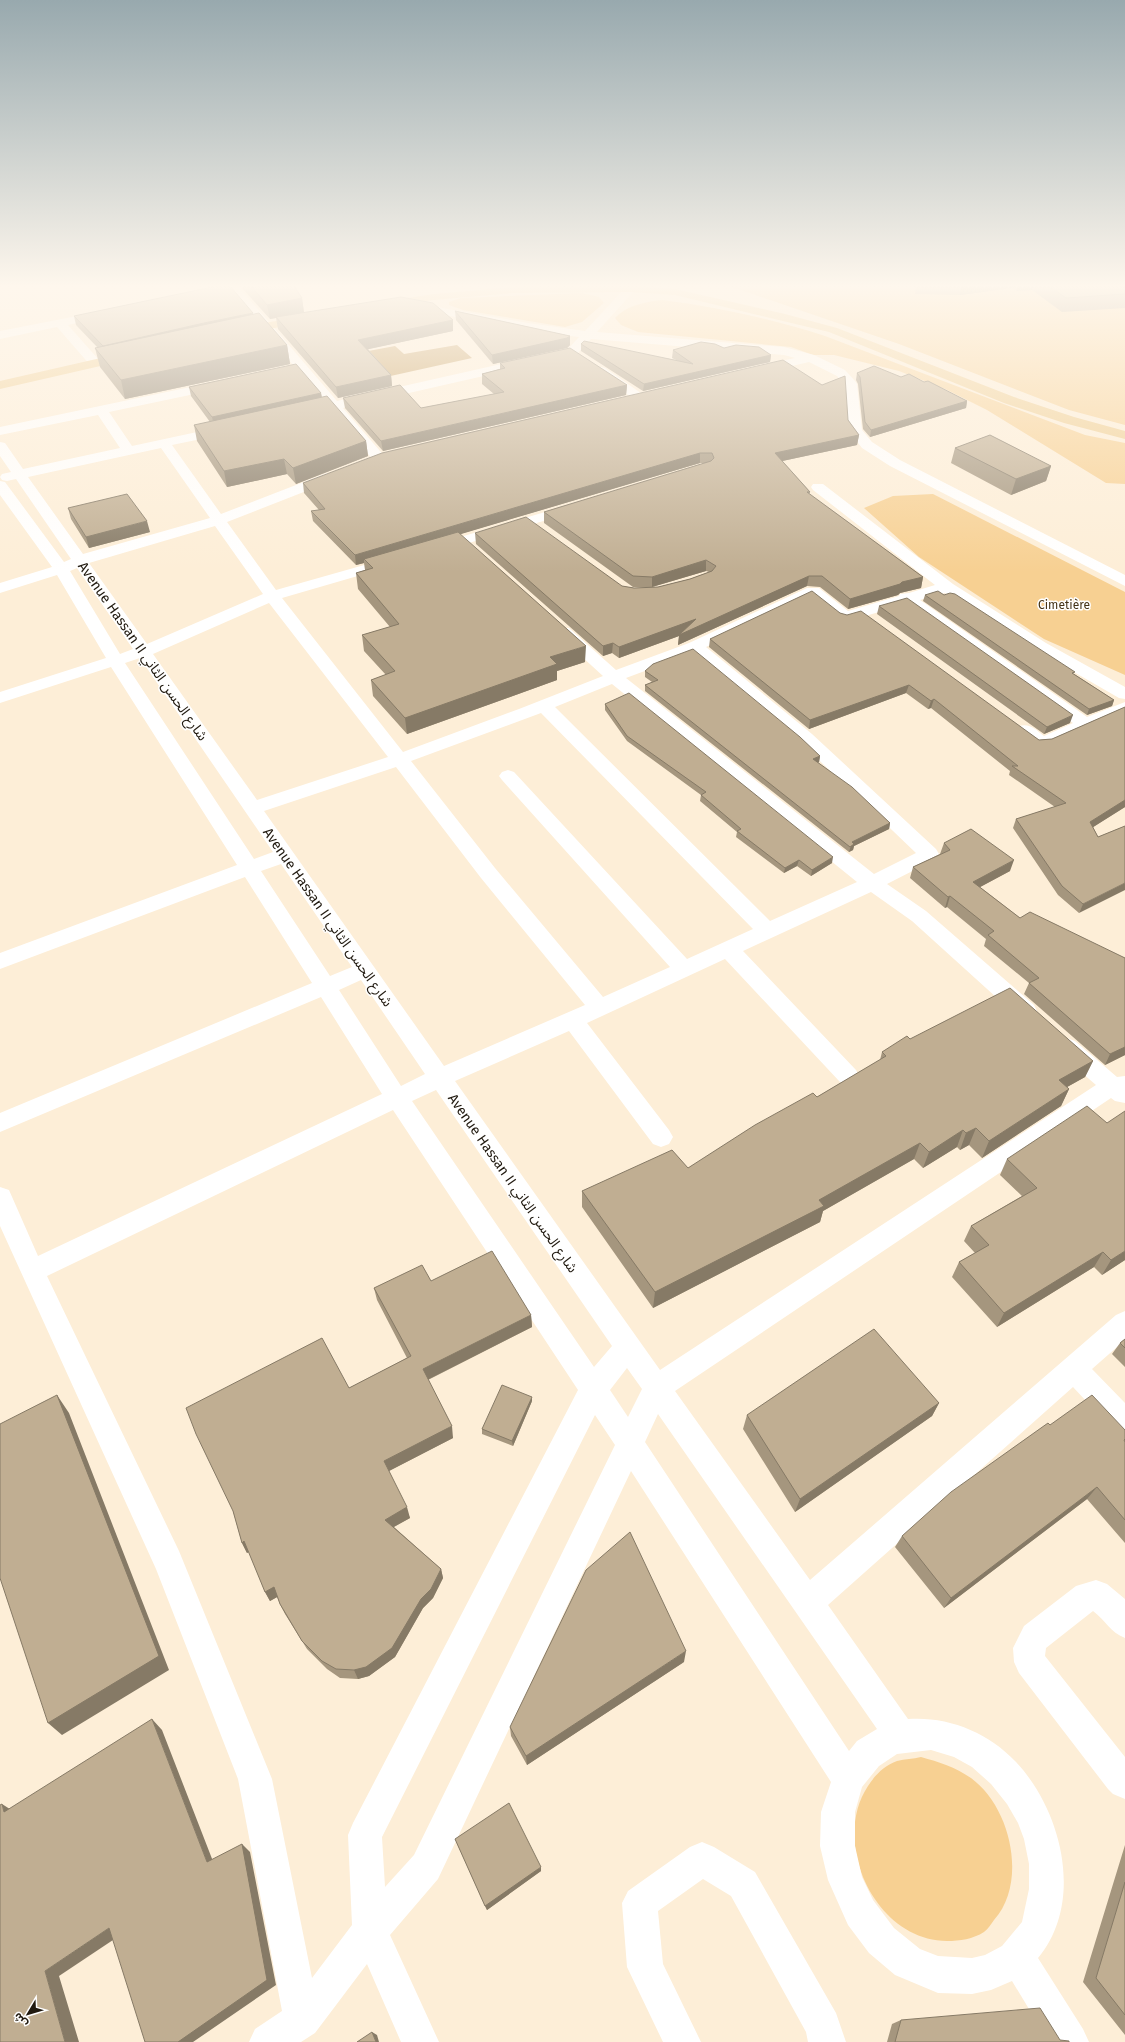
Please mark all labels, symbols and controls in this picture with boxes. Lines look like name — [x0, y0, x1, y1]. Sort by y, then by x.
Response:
street label: Avenue Hassan II شارع الحسن الثاني — [72, 559, 211, 745]
park label: Cimetière — [1038, 598, 1090, 612]
street label: Avenue Hassan II شارع الحسن الثاني — [257, 825, 396, 1011]
street label: Avenue Hassan II شارع الحسن الثاني — [442, 1091, 581, 1277]
north arrow — [8, 1994, 48, 2034]
text: ش — [11, 2010, 30, 2030]

